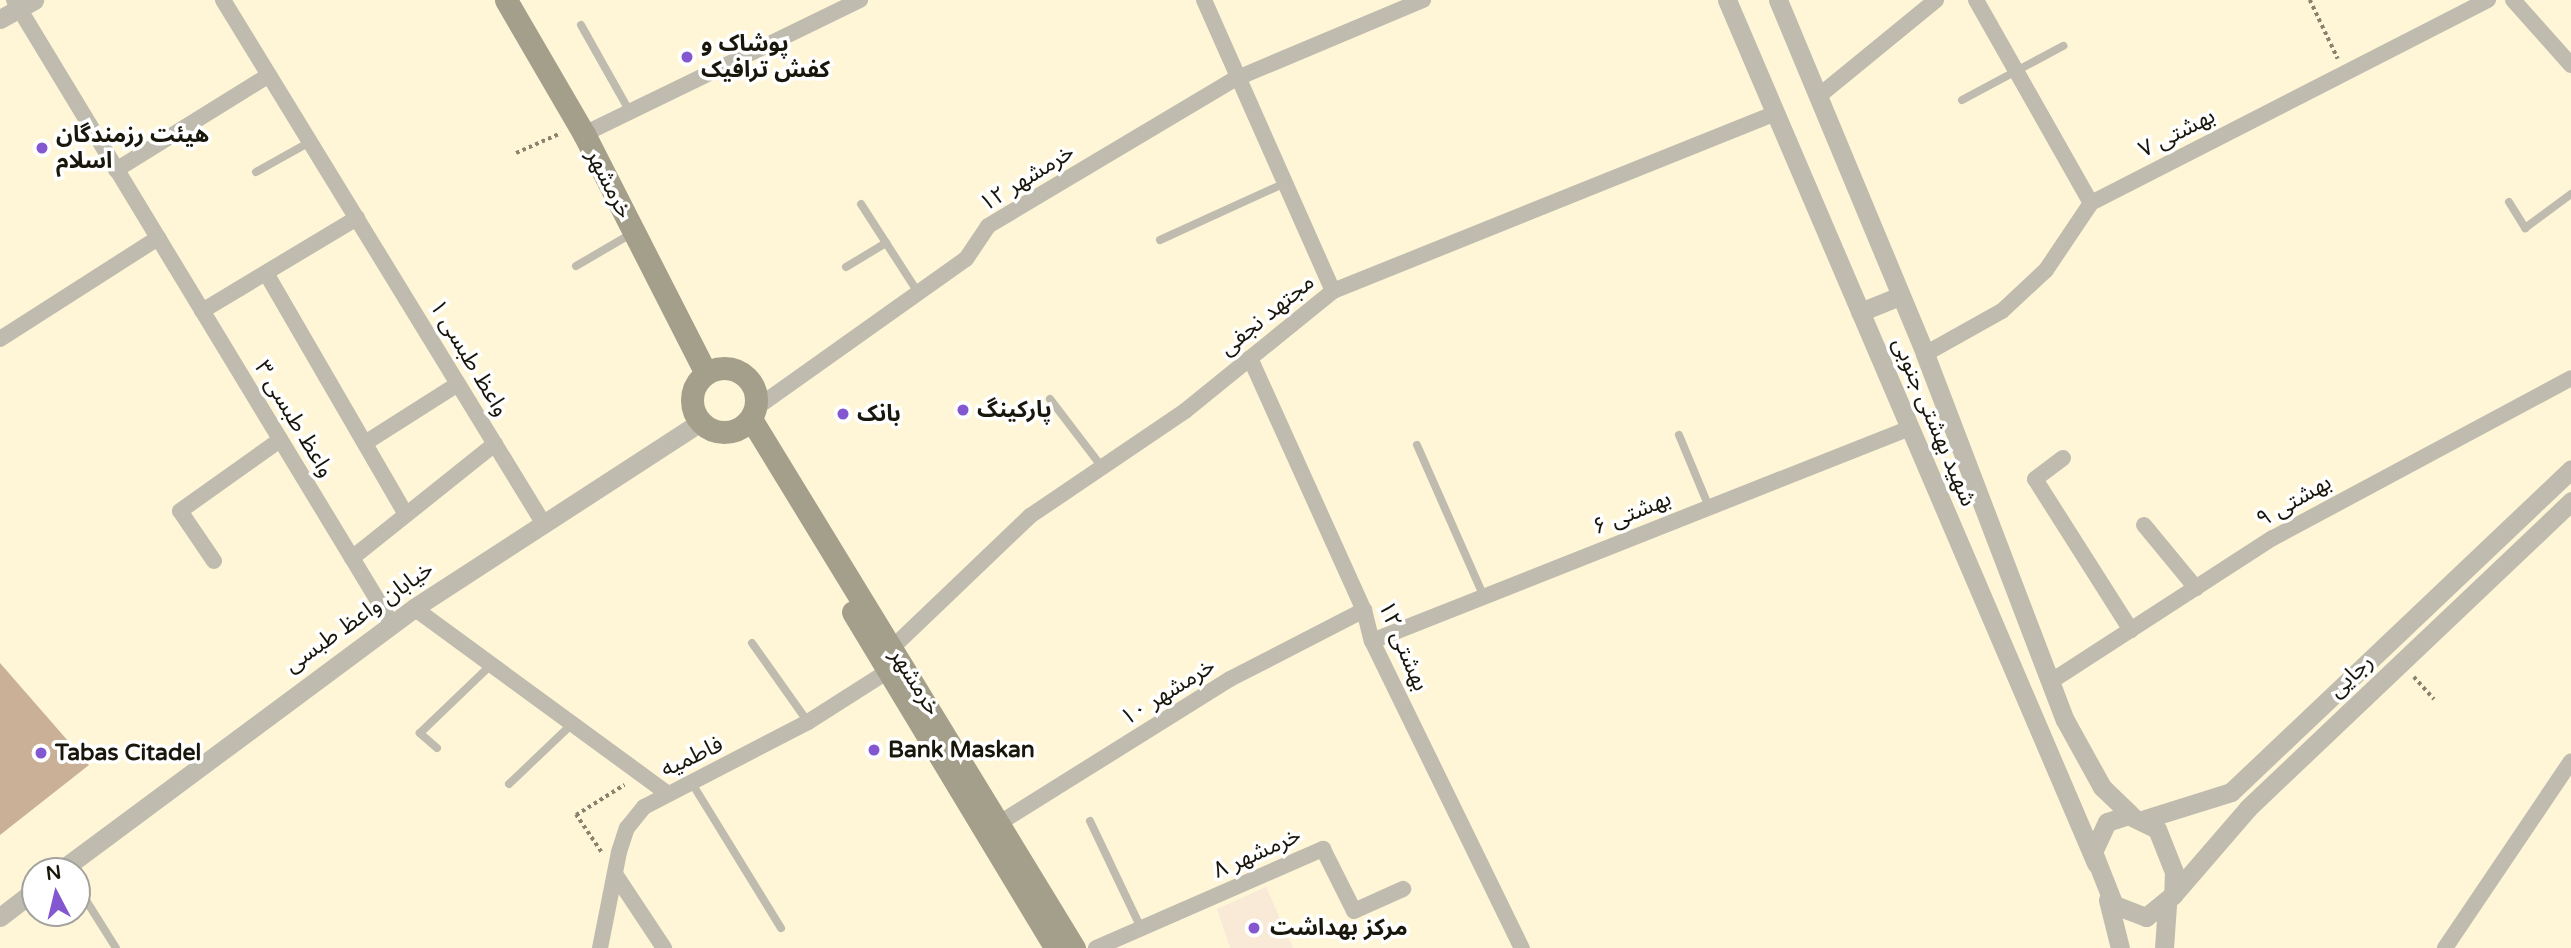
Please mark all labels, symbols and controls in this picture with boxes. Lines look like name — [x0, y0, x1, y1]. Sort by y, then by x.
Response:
place label: پوشاک و کفش ترافیک — [701, 30, 830, 84]
marker: پوشاک و کفش ترافیک — [679, 49, 695, 65]
street label: بهشتی ۷ — [2134, 102, 2220, 164]
place label: هیئت رزمندگان اسلام — [56, 121, 209, 175]
street label: خرمشهر ۱۲ — [975, 138, 1079, 218]
marker: هیئت رزمندگان اسلام — [34, 140, 50, 156]
street label: خرمشهر — [580, 145, 638, 223]
street label: مجتهد نجفی — [1214, 268, 1320, 362]
street label: واعظ طبسی ۱ — [423, 295, 515, 421]
street label: شهید بهشتی جنوبی — [1886, 333, 1982, 511]
street label: واعظ طبسی ۳ — [248, 356, 340, 482]
place label: پارکینگ — [977, 396, 1052, 424]
place label: بانک — [857, 400, 901, 428]
marker: پارکینگ — [955, 402, 971, 418]
marker: بانک — [835, 406, 851, 422]
street label: بهشتی ۹ — [2252, 469, 2336, 533]
street label: بهشتی ۶ — [1589, 485, 1675, 541]
street label: خیابان واعظ طبسی — [279, 555, 439, 679]
street label: بهشتی ۱۲ — [1372, 597, 1434, 695]
street label: خرمشهر — [884, 643, 946, 721]
street label: رجایی — [2323, 648, 2379, 704]
street label: خرمشهر ۱۰ — [1116, 652, 1220, 732]
street label: فاطمیه — [656, 731, 728, 783]
place label: Bank Maskan — [888, 736, 1035, 764]
place label: Tabas Citadel — [55, 739, 201, 767]
marker: Bank Maskan — [866, 742, 882, 758]
marker: Tabas Citadel — [33, 745, 49, 761]
street label: خرمشهر ۸ — [1209, 821, 1305, 885]
north arrow — [21, 857, 91, 927]
text: N — [45, 861, 63, 885]
place label: مرکز بهداشت — [1270, 914, 1408, 942]
marker: مرکز بهداشت — [1244, 918, 1264, 938]

